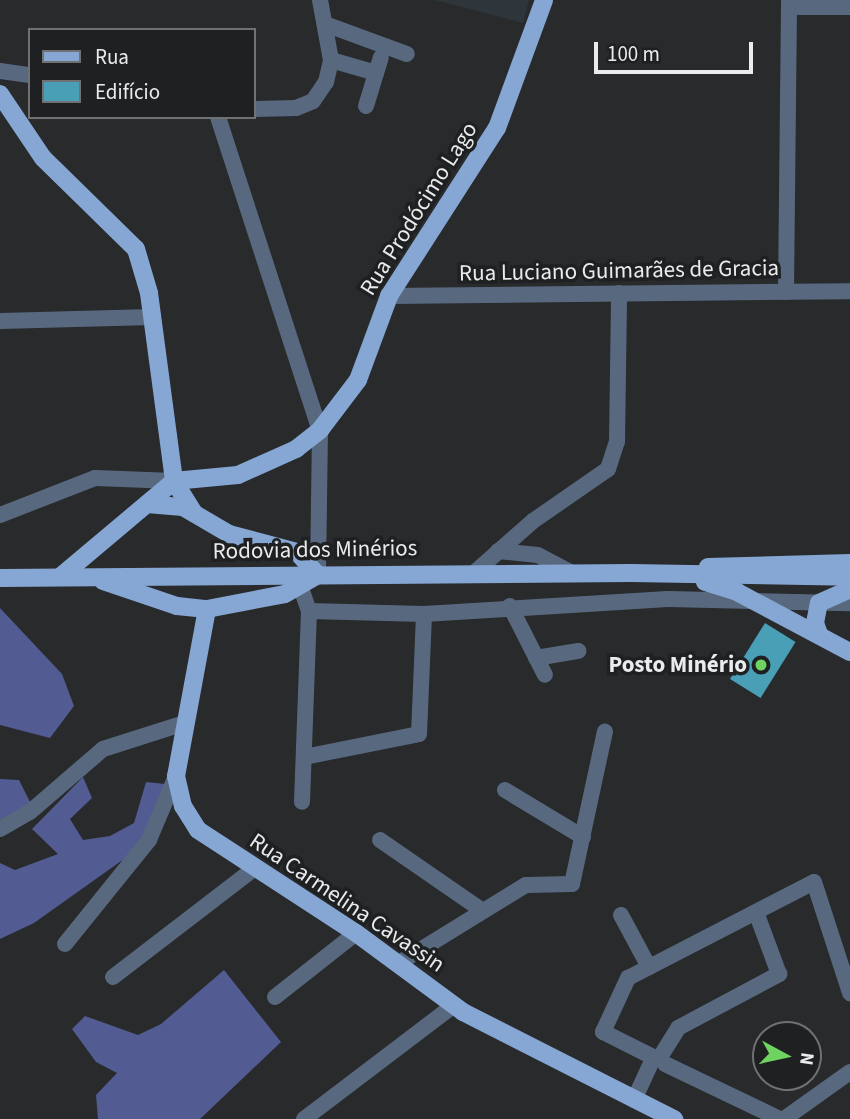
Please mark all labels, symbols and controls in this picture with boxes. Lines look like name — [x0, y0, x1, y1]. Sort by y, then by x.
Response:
legend — [28, 28, 256, 119]
scale bar — [598, 28, 757, 72]
text: 100 m — [607, 39, 660, 69]
text: Rua — [95, 42, 129, 72]
text: Edifício — [95, 77, 160, 107]
street label: Rua Prodócimo Lago — [355, 117, 483, 301]
street label: Rua Luciano Guimarães de Gracia — [459, 254, 779, 288]
street label: Rodovia dos Minérios — [213, 534, 417, 566]
place label: Posto Minério — [608, 651, 747, 679]
marker: Posto Minério — [753, 657, 769, 673]
street label: Rua Carmelina Cavassin — [244, 827, 450, 979]
north arrow — [752, 1021, 822, 1091]
text: N — [792, 1051, 821, 1067]

